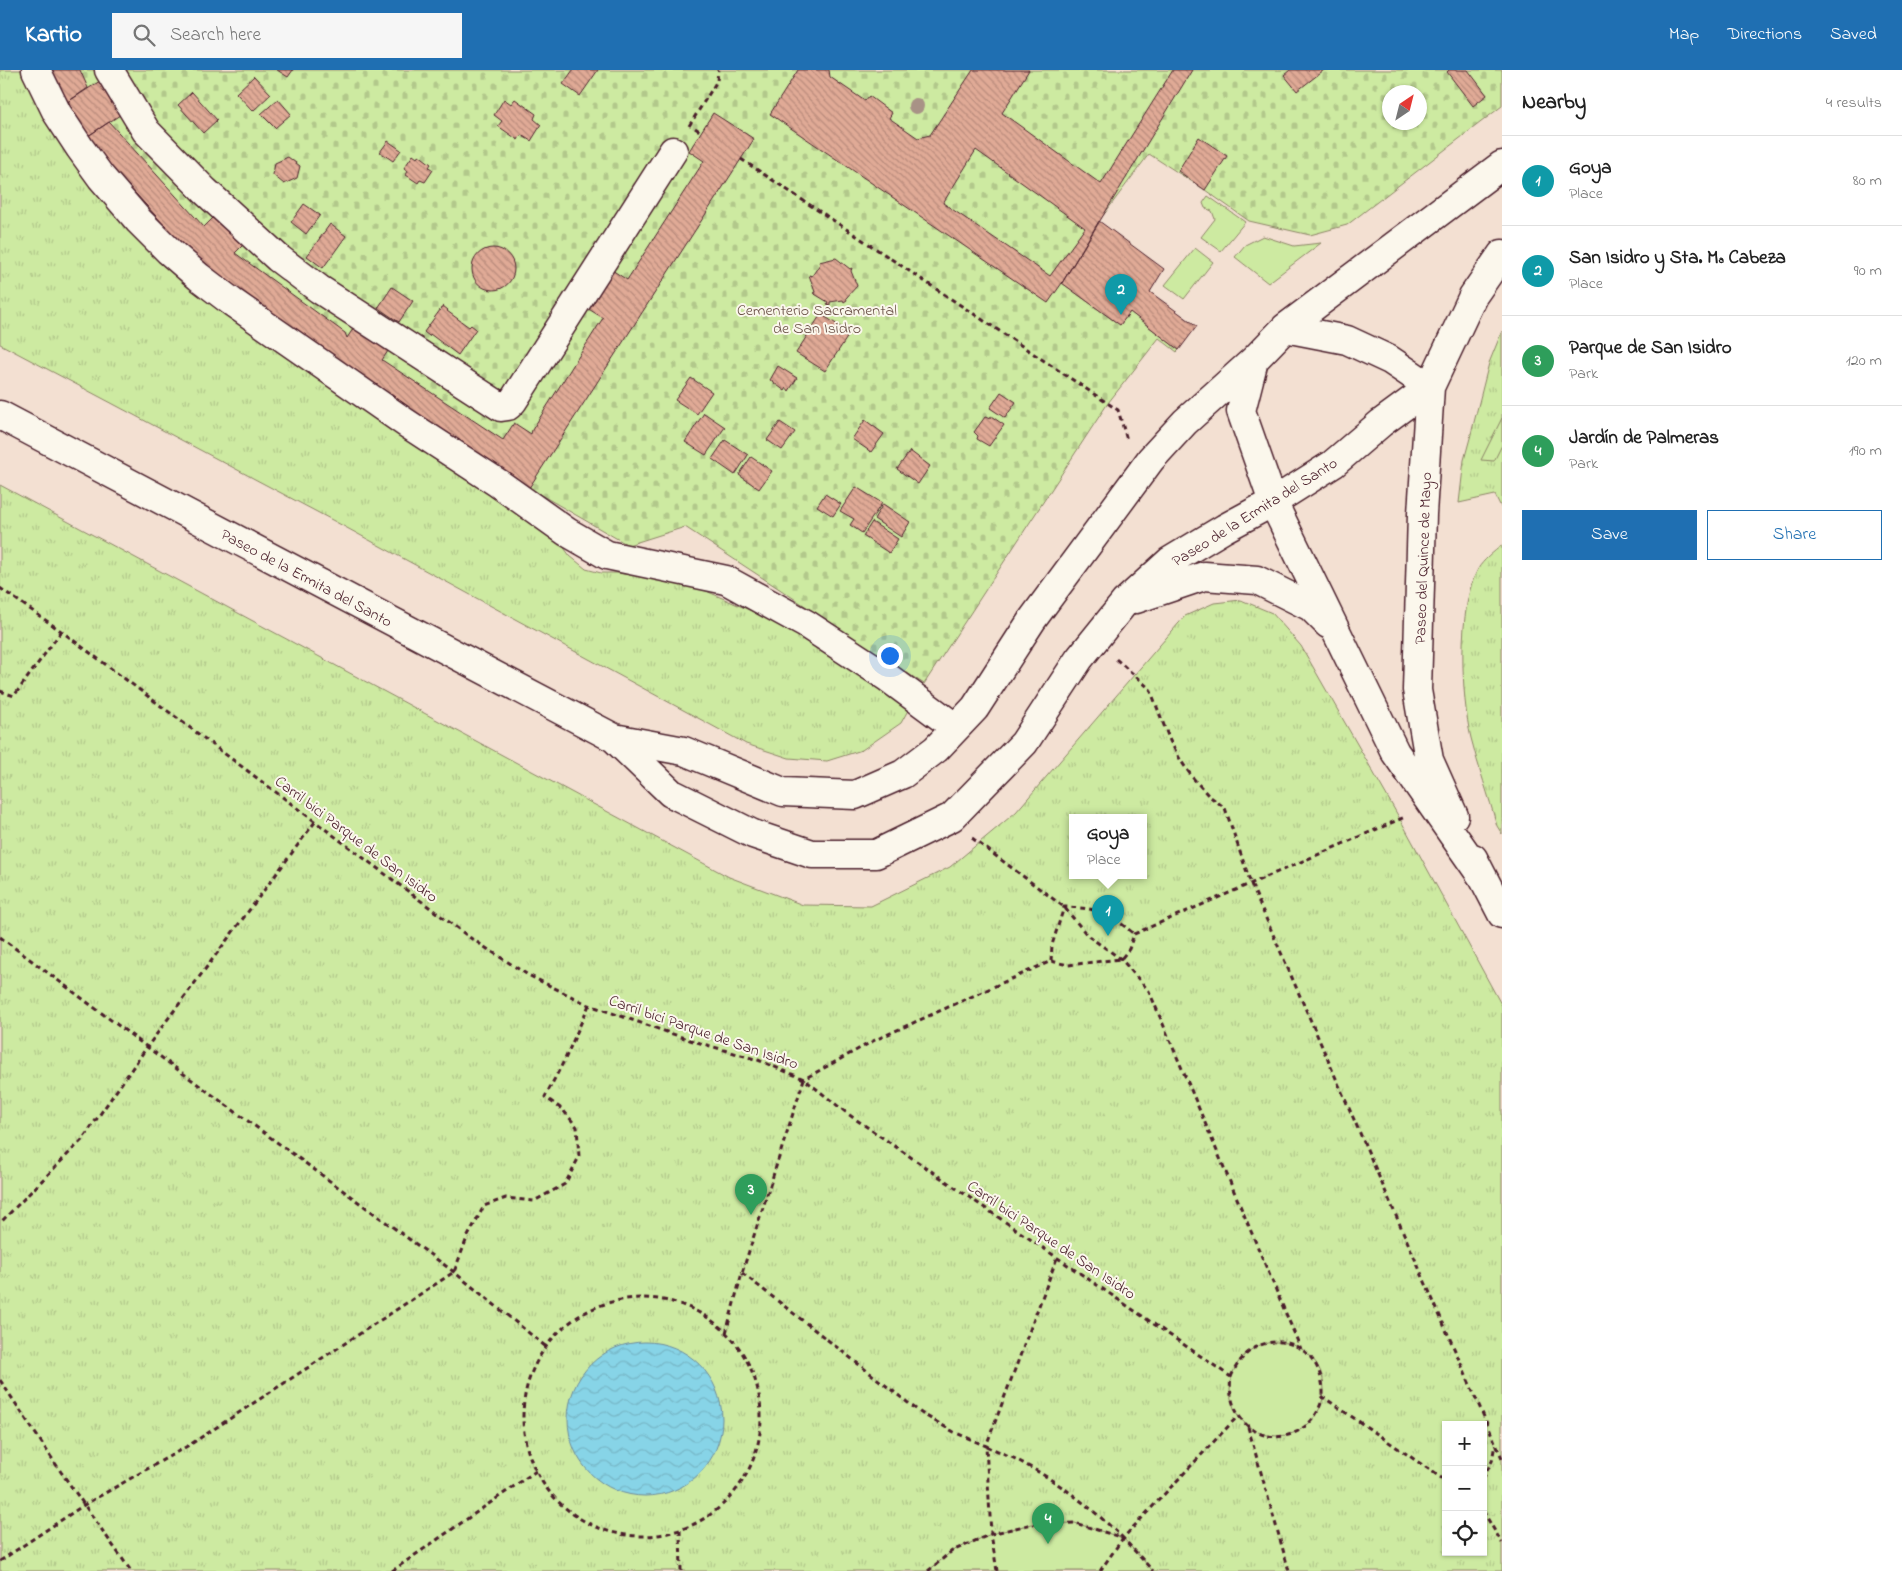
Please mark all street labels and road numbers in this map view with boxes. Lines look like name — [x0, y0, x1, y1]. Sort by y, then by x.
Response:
street label: Paseo de la Ermita del Santo — [1168, 452, 1343, 574]
street label: Paseo del Quince de Mayo — [1409, 472, 1439, 644]
street label: Paseo de la Ermita del Santo — [216, 523, 396, 634]
street label: Carril bici Parque de San Isidro — [269, 770, 443, 909]
street label: Carril bici Parque de San Isidro — [605, 989, 801, 1077]
street label: Carril bici Parque de San Isidro — [962, 1175, 1140, 1306]

